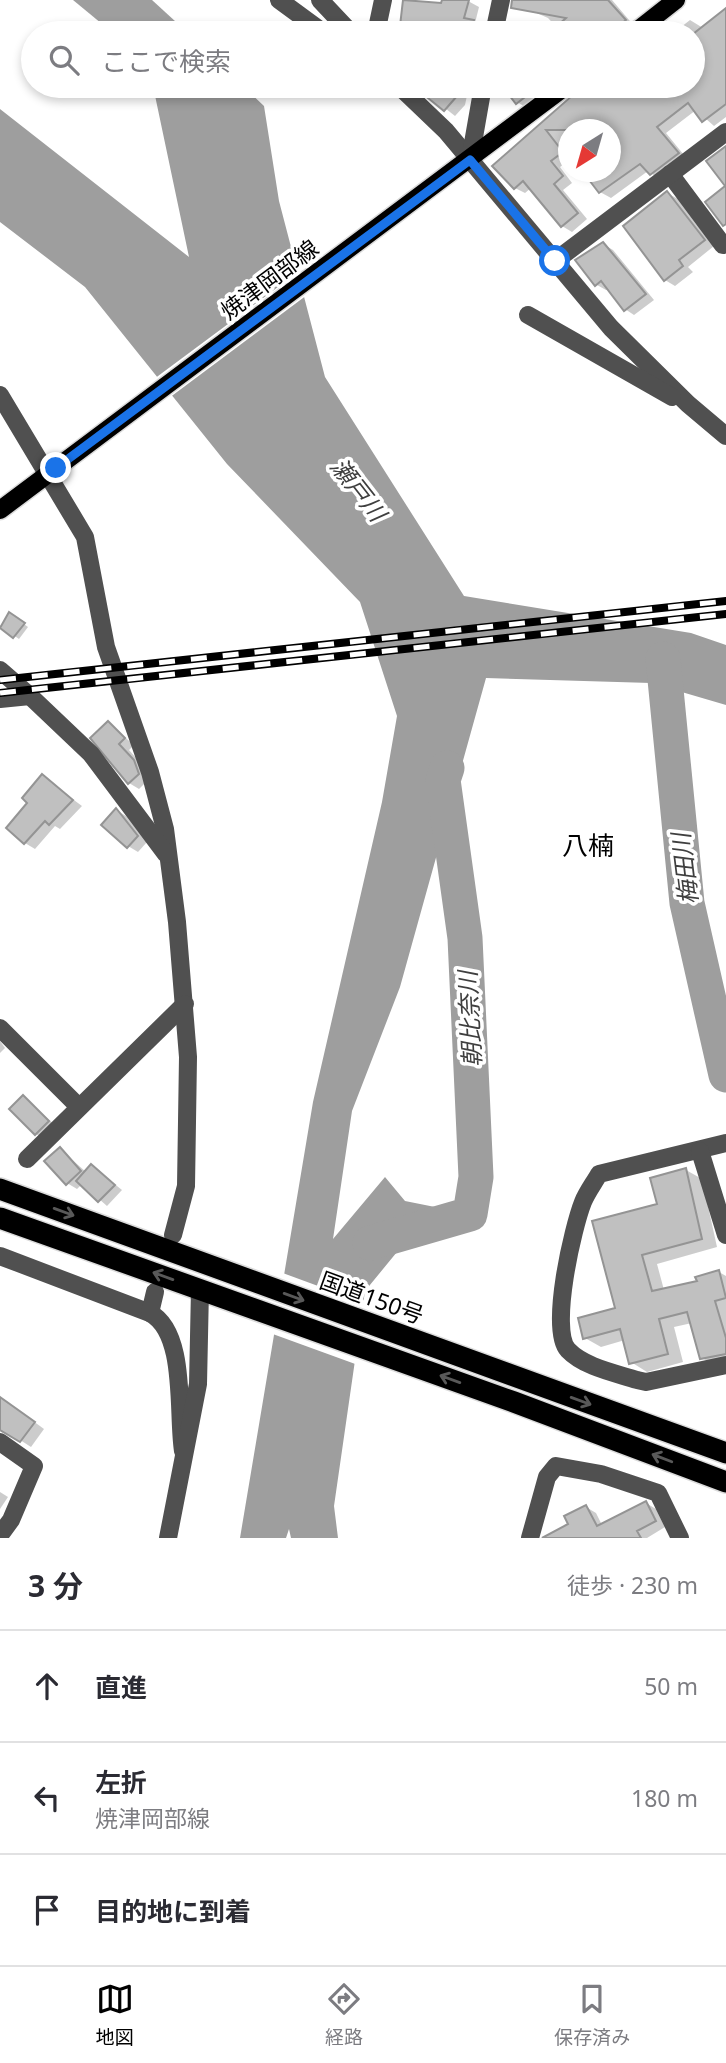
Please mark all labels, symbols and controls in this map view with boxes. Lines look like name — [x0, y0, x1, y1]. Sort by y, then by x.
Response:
search box — [21, 21, 705, 98]
icon: search — [45, 41, 83, 79]
text: ここで検索 — [101, 43, 231, 79]
north arrow — [558, 119, 621, 182]
street label: 焼津岡部線 — [213, 232, 325, 326]
route start — [539, 245, 570, 276]
water label: 瀬戸川 — [324, 450, 396, 530]
route end — [40, 452, 71, 483]
district label: 八楠 — [562, 827, 614, 863]
water label: 梅田川 — [663, 828, 705, 907]
water label: 朝比奈川 — [450, 967, 488, 1068]
one-way arrow — [53, 1207, 74, 1219]
street label: 国道150号 — [316, 1263, 428, 1331]
one-way arrow — [152, 1269, 174, 1282]
one-way arrow — [282, 1292, 304, 1304]
one-way arrow — [439, 1372, 461, 1384]
one-way arrow — [570, 1396, 592, 1408]
one-way arrow — [652, 1451, 674, 1463]
text: 3 分 — [28, 1565, 83, 1606]
text: 徒歩 · 230 m — [567, 1569, 698, 1601]
icon: ahead — [28, 1667, 66, 1705]
text: 直進 — [95, 1669, 147, 1705]
text: 50 m — [644, 1670, 698, 1702]
text: 左折 — [95, 1764, 147, 1800]
icon: left — [28, 1779, 66, 1817]
text: 180 m — [631, 1782, 698, 1814]
text: 焼津岡部線 — [95, 1802, 210, 1834]
icon: arrive — [28, 1891, 66, 1929]
text: 目的地に到着 — [95, 1893, 251, 1929]
tab: 地図 — [96, 1980, 134, 2050]
tab: 経路 — [325, 1980, 363, 2050]
tab: 保存済み — [554, 1980, 630, 2050]

